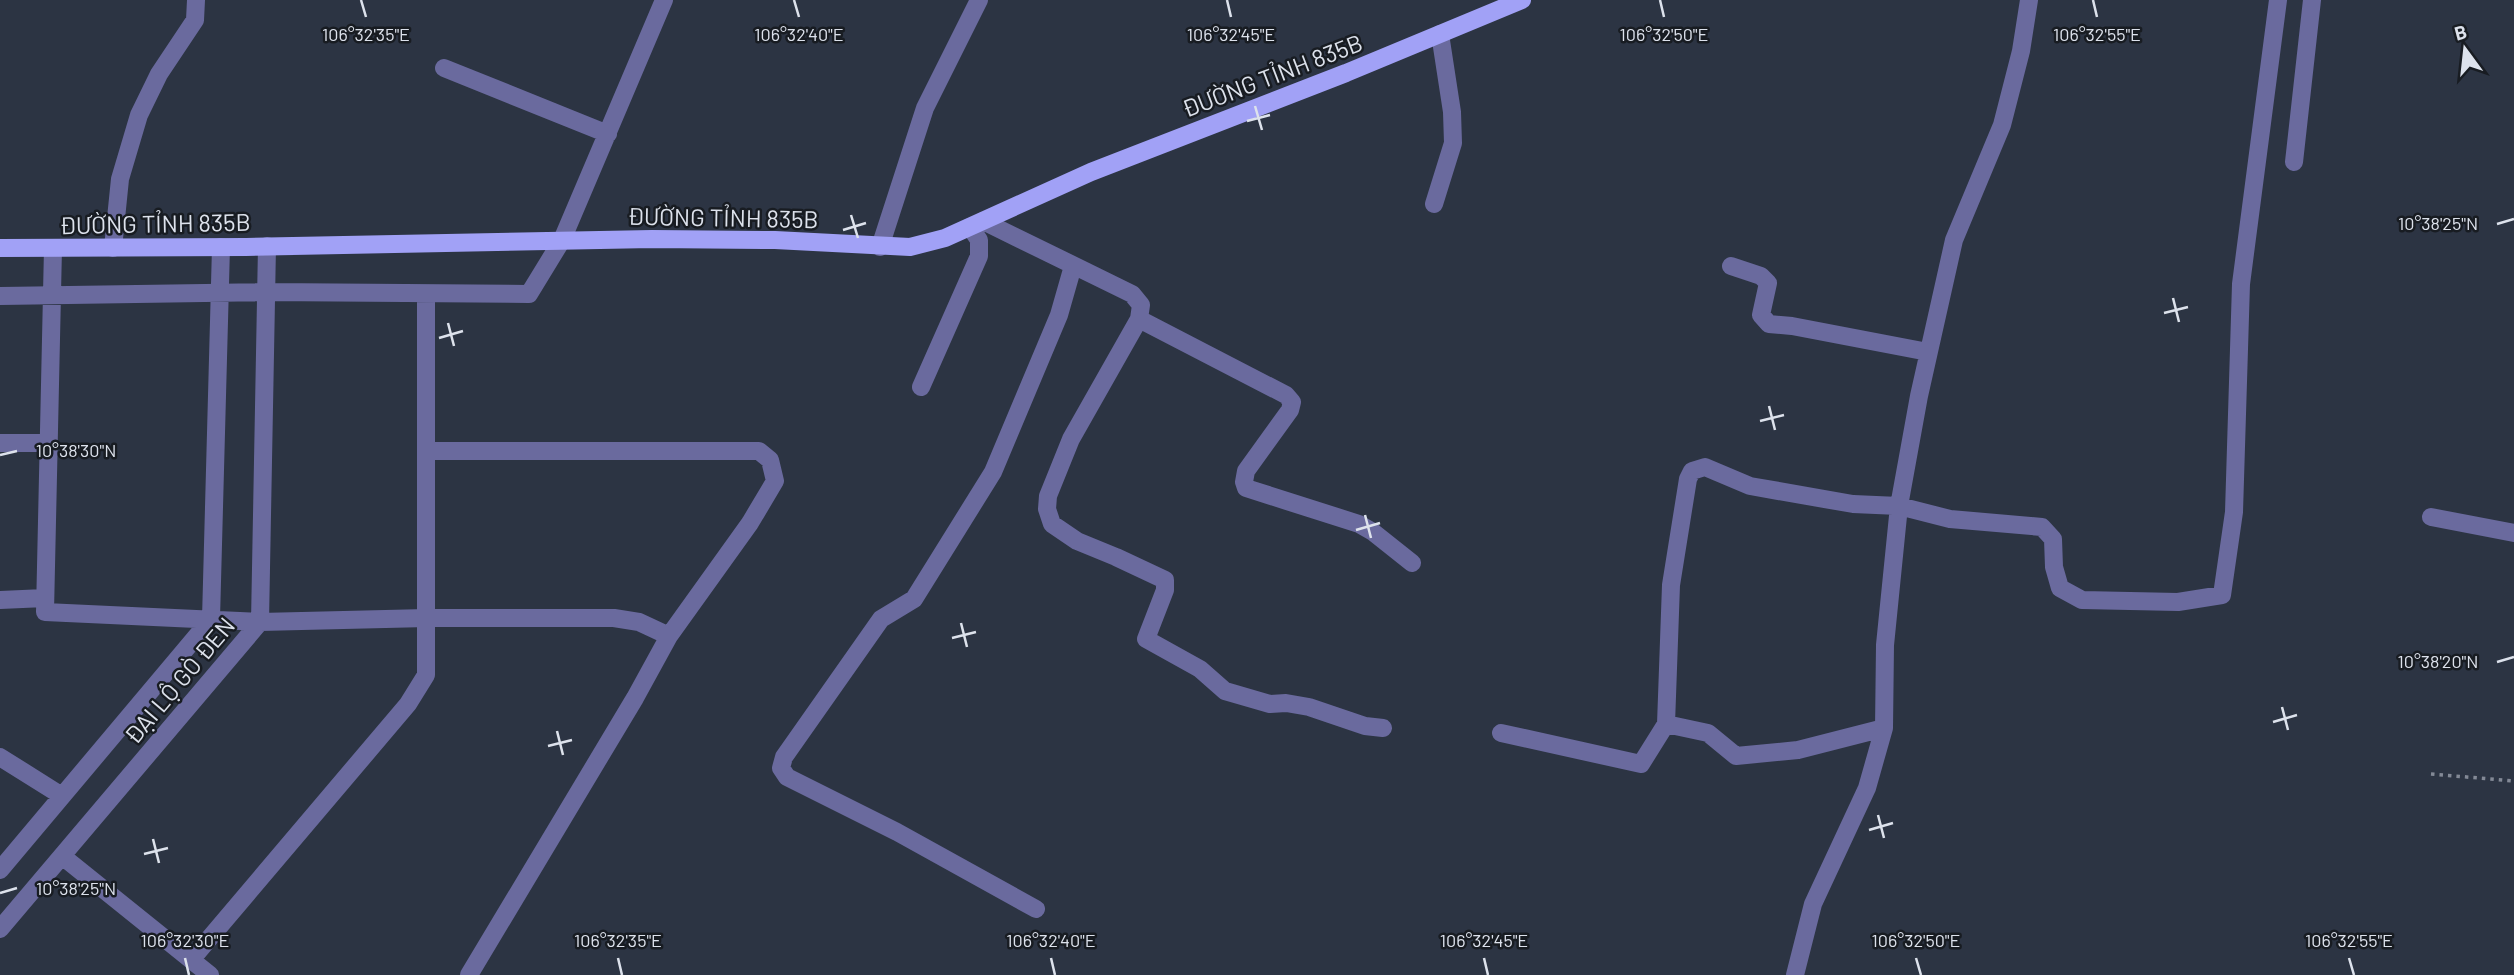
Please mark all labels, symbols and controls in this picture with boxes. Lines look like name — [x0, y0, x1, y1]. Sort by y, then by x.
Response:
north arrow — [2430, 14, 2500, 84]
text: B — [2452, 19, 2469, 45]
text: 106°32'35"E — [322, 23, 410, 45]
text: 106°32'40"E — [754, 23, 844, 45]
text: 106°32'45"E — [1187, 23, 1275, 45]
text: 106°32'50"E — [1620, 23, 1708, 45]
text: 106°32'55"E — [2053, 23, 2141, 45]
street label: ĐƯỜNG TỈNH 835B — [1178, 27, 1366, 123]
street label: ĐƯỜNG TỈNH 835B — [627, 201, 819, 233]
street label: ĐƯỜNG TỈNH 835B — [59, 207, 251, 239]
text: 10°38'25"N — [2398, 212, 2478, 234]
text: 10°38'30"N — [36, 439, 116, 461]
street label: ĐẠI LỘ GÒ ĐEN — [118, 611, 240, 749]
text: 10°38'20"N — [2397, 650, 2479, 672]
text: 10°38'25"N — [36, 877, 116, 899]
text: 106°32'30"E — [141, 929, 229, 951]
text: 106°32'35"E — [574, 929, 662, 951]
text: 106°32'40"E — [1006, 929, 1096, 951]
text: 106°32'45"E — [1440, 929, 1528, 951]
text: 106°32'50"E — [1872, 929, 1960, 951]
text: 106°32'55"E — [2305, 929, 2393, 951]

